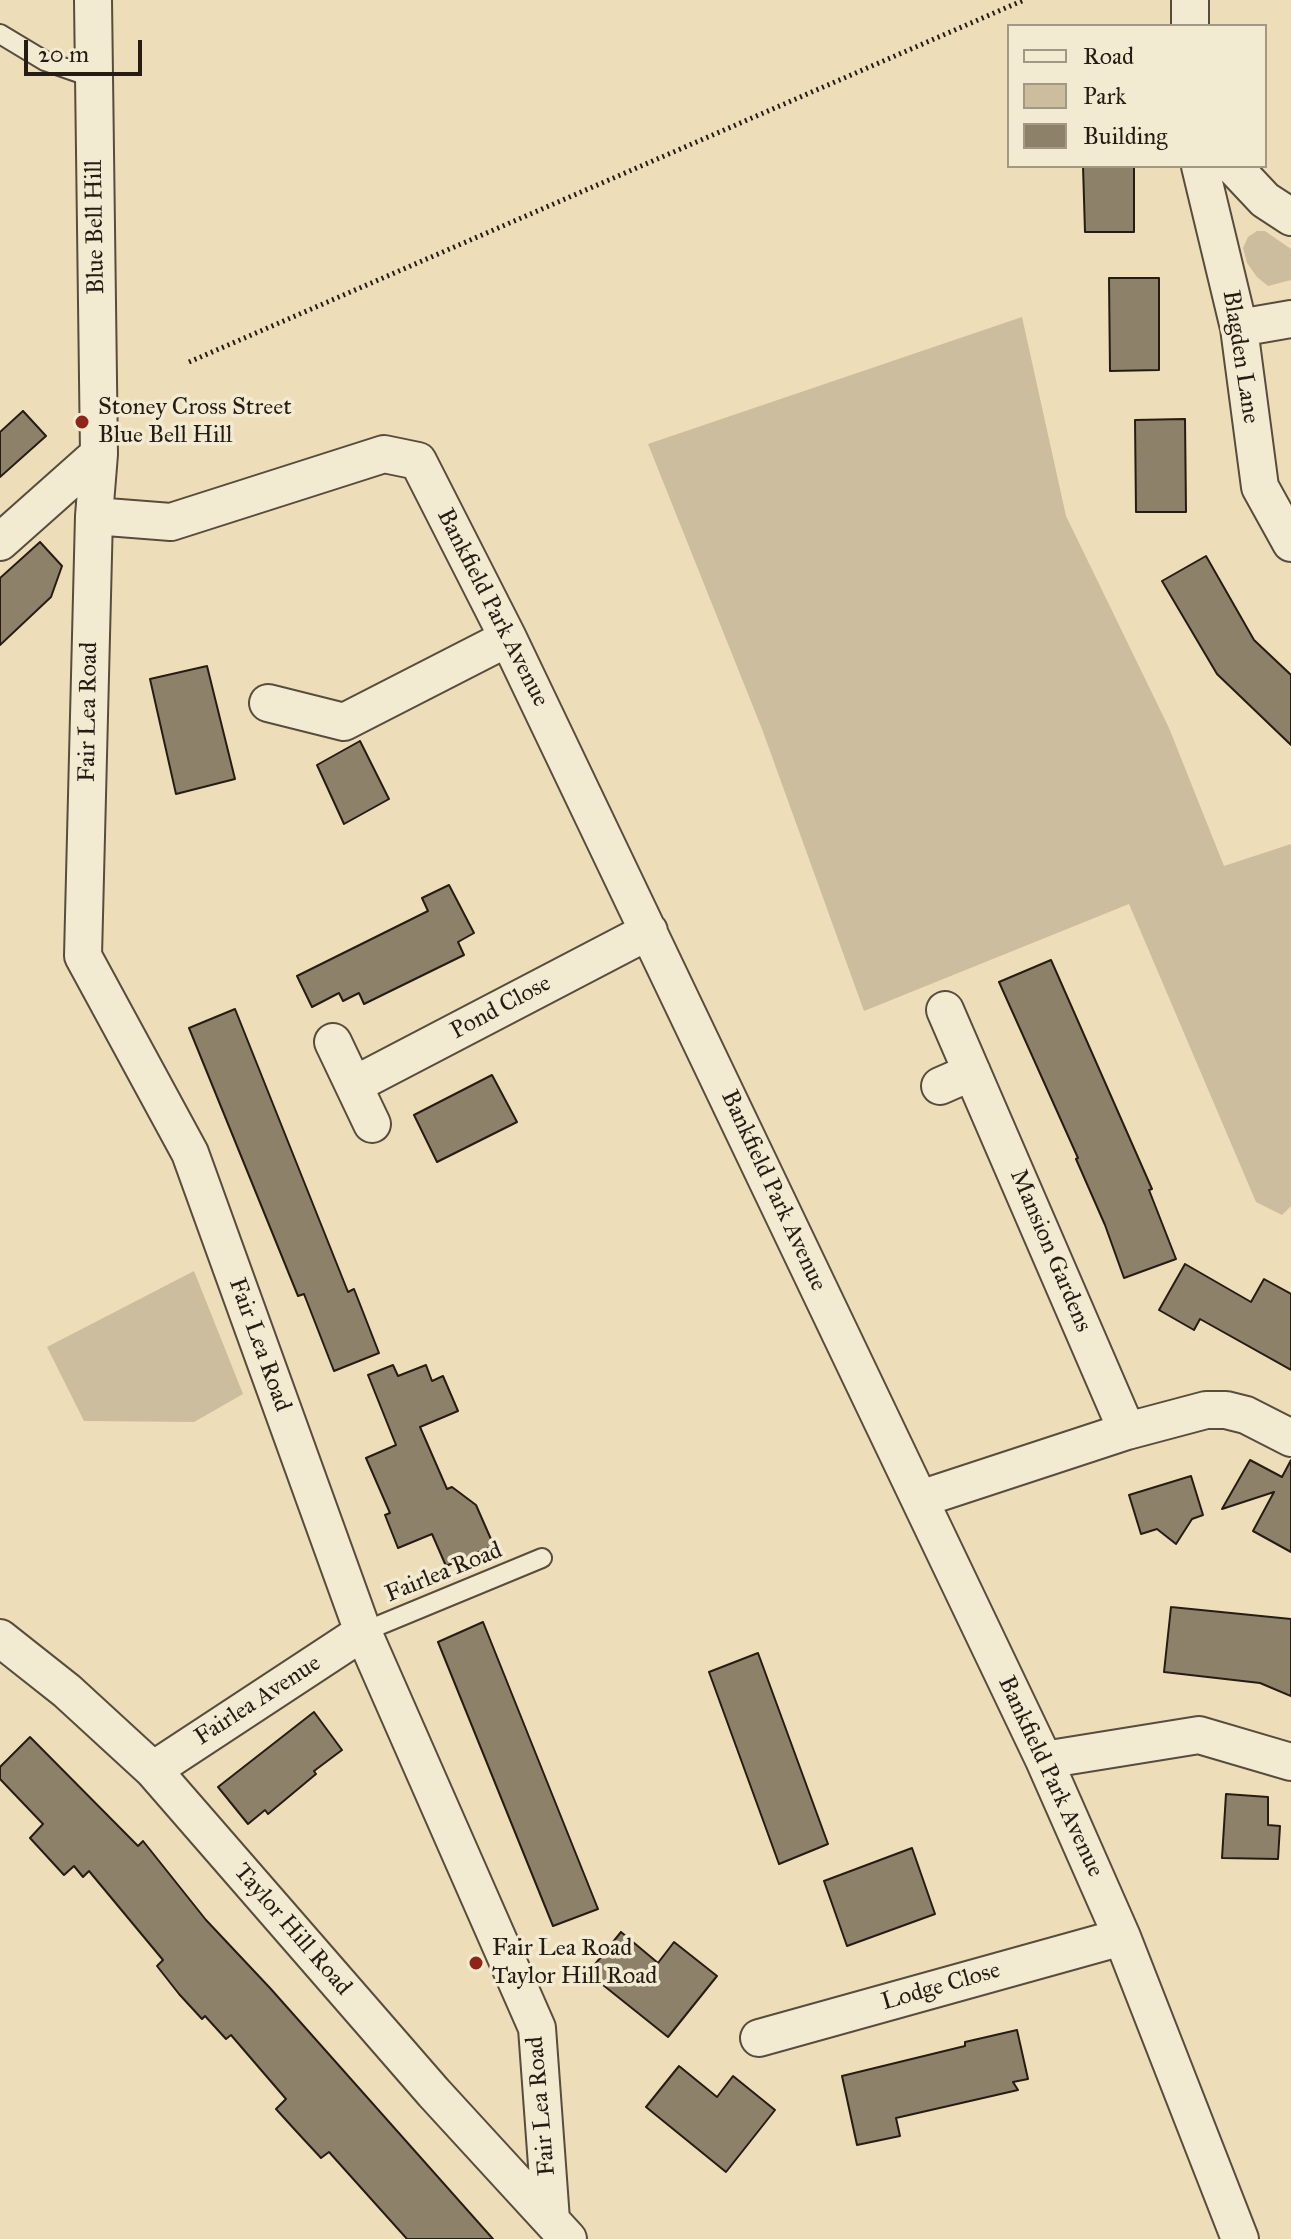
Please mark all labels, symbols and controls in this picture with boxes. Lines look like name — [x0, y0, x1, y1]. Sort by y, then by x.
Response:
scale bar — [28, 24, 146, 74]
legend — [1007, 24, 1267, 168]
text: 20 m — [38, 39, 89, 69]
text: Road — [1083, 41, 1134, 71]
text: Park — [1083, 81, 1126, 111]
text: Building — [1083, 121, 1168, 151]
street label: Blue Bell Hill — [80, 159, 112, 295]
street label: Blagden Lane — [1215, 288, 1265, 426]
place label: Stoney Cross Street Blue Bell Hill — [98, 394, 292, 450]
marker: Stoney Cross Street Blue Bell Hill — [73, 413, 91, 431]
street label: Bankfield Park Avenue — [430, 504, 554, 712]
street label: Fair Lea Road — [73, 642, 105, 782]
street label: Pond Close — [446, 970, 556, 1046]
street label: Bankfield Park Avenue — [714, 1086, 832, 1296]
street label: Mansion Gardens — [1003, 1165, 1097, 1337]
street label: Fair Lea Road — [221, 1274, 297, 1416]
street label: Fairlea Road — [381, 1537, 507, 1609]
street label: Fairlea Avenue — [190, 1650, 326, 1752]
street label: Bankfield Park Avenue — [991, 1672, 1109, 1882]
street label: Taylor Hill Road — [227, 1858, 357, 2002]
place label: Fair Lea Road Taylor Hill Road — [492, 1935, 657, 1991]
marker: Fair Lea Road Taylor Hill Road — [467, 1954, 485, 1972]
street label: Lodge Close — [878, 1956, 1004, 2018]
street label: Fair Lea Road — [522, 2035, 562, 2177]

